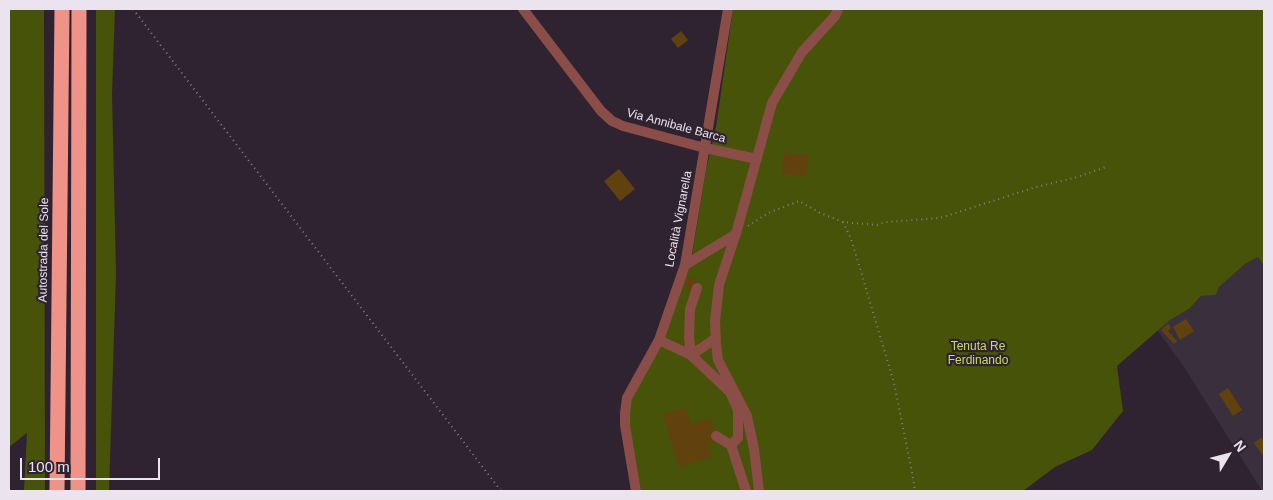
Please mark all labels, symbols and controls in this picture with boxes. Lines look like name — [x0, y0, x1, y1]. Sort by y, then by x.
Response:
street label: Via Annibale Barca — [625, 106, 727, 146]
street label: Località Vignarella — [663, 170, 695, 268]
street label: Autostrada del Sole — [36, 198, 52, 302]
park label: Tenuta Re Ferdinando — [948, 340, 1008, 368]
north arrow — [1203, 430, 1253, 480]
text: N — [1231, 437, 1249, 455]
scale bar — [22, 448, 162, 480]
text: 100 m — [28, 458, 70, 475]

